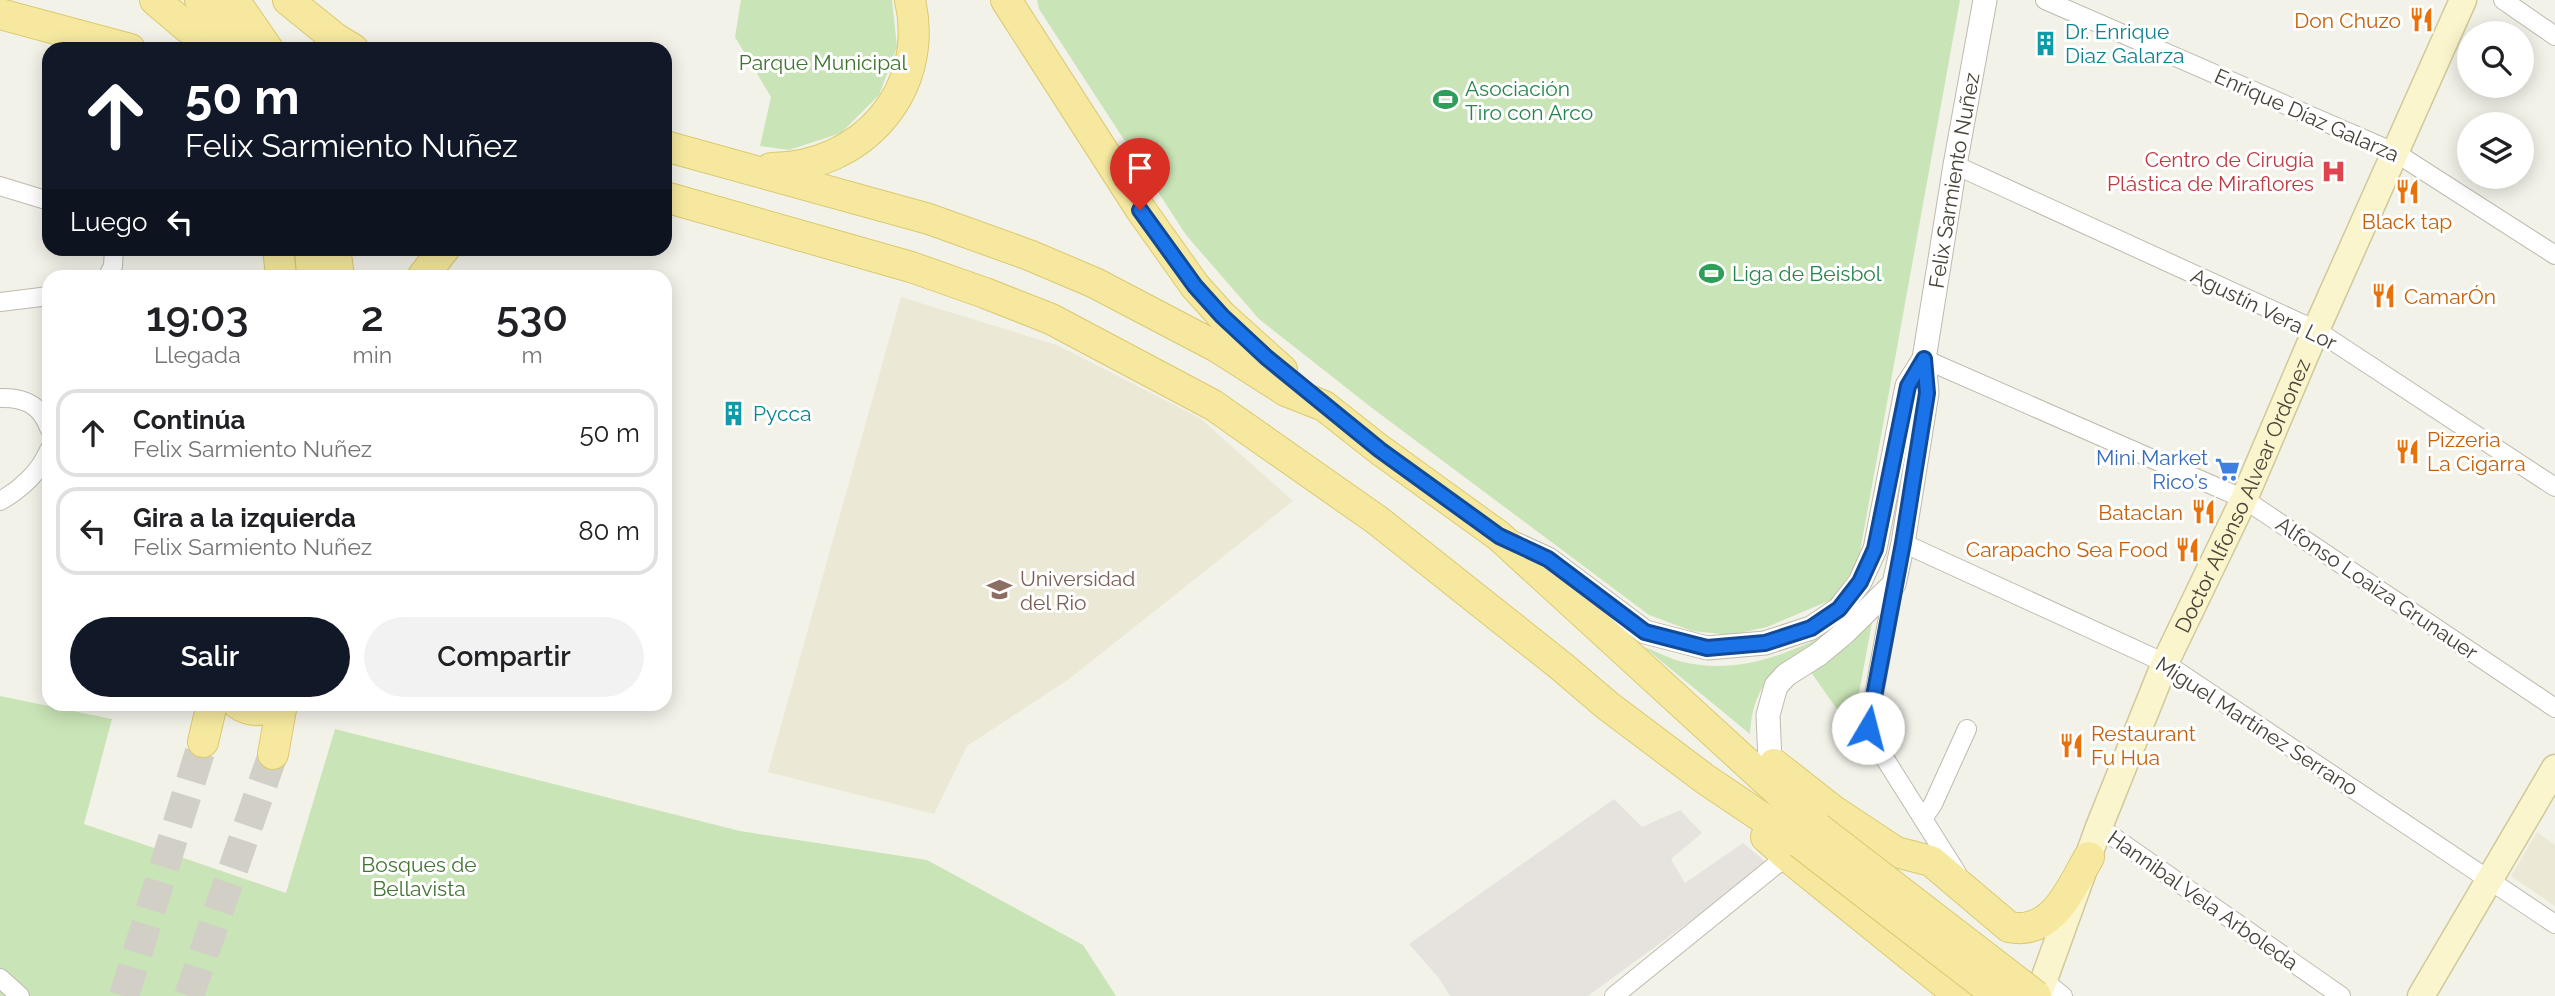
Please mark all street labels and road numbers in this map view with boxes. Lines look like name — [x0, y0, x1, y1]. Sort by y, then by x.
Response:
street label: Enrique Díaz Galarza — [2211, 63, 2403, 167]
street label: Felix Sarmiento Nuñez — [1923, 70, 1984, 290]
street label: Agustín Vera Lor — [2187, 263, 2342, 355]
street label: Doctor Alfonso Alvear Ordonez — [2169, 355, 2315, 636]
street label: Alfonso Loaiza Grunauer — [2272, 511, 2483, 665]
street label: Miguel Martínez Serrano — [2151, 651, 2363, 801]
street label: Hannibal Vela Arboleda — [2103, 825, 2303, 975]

